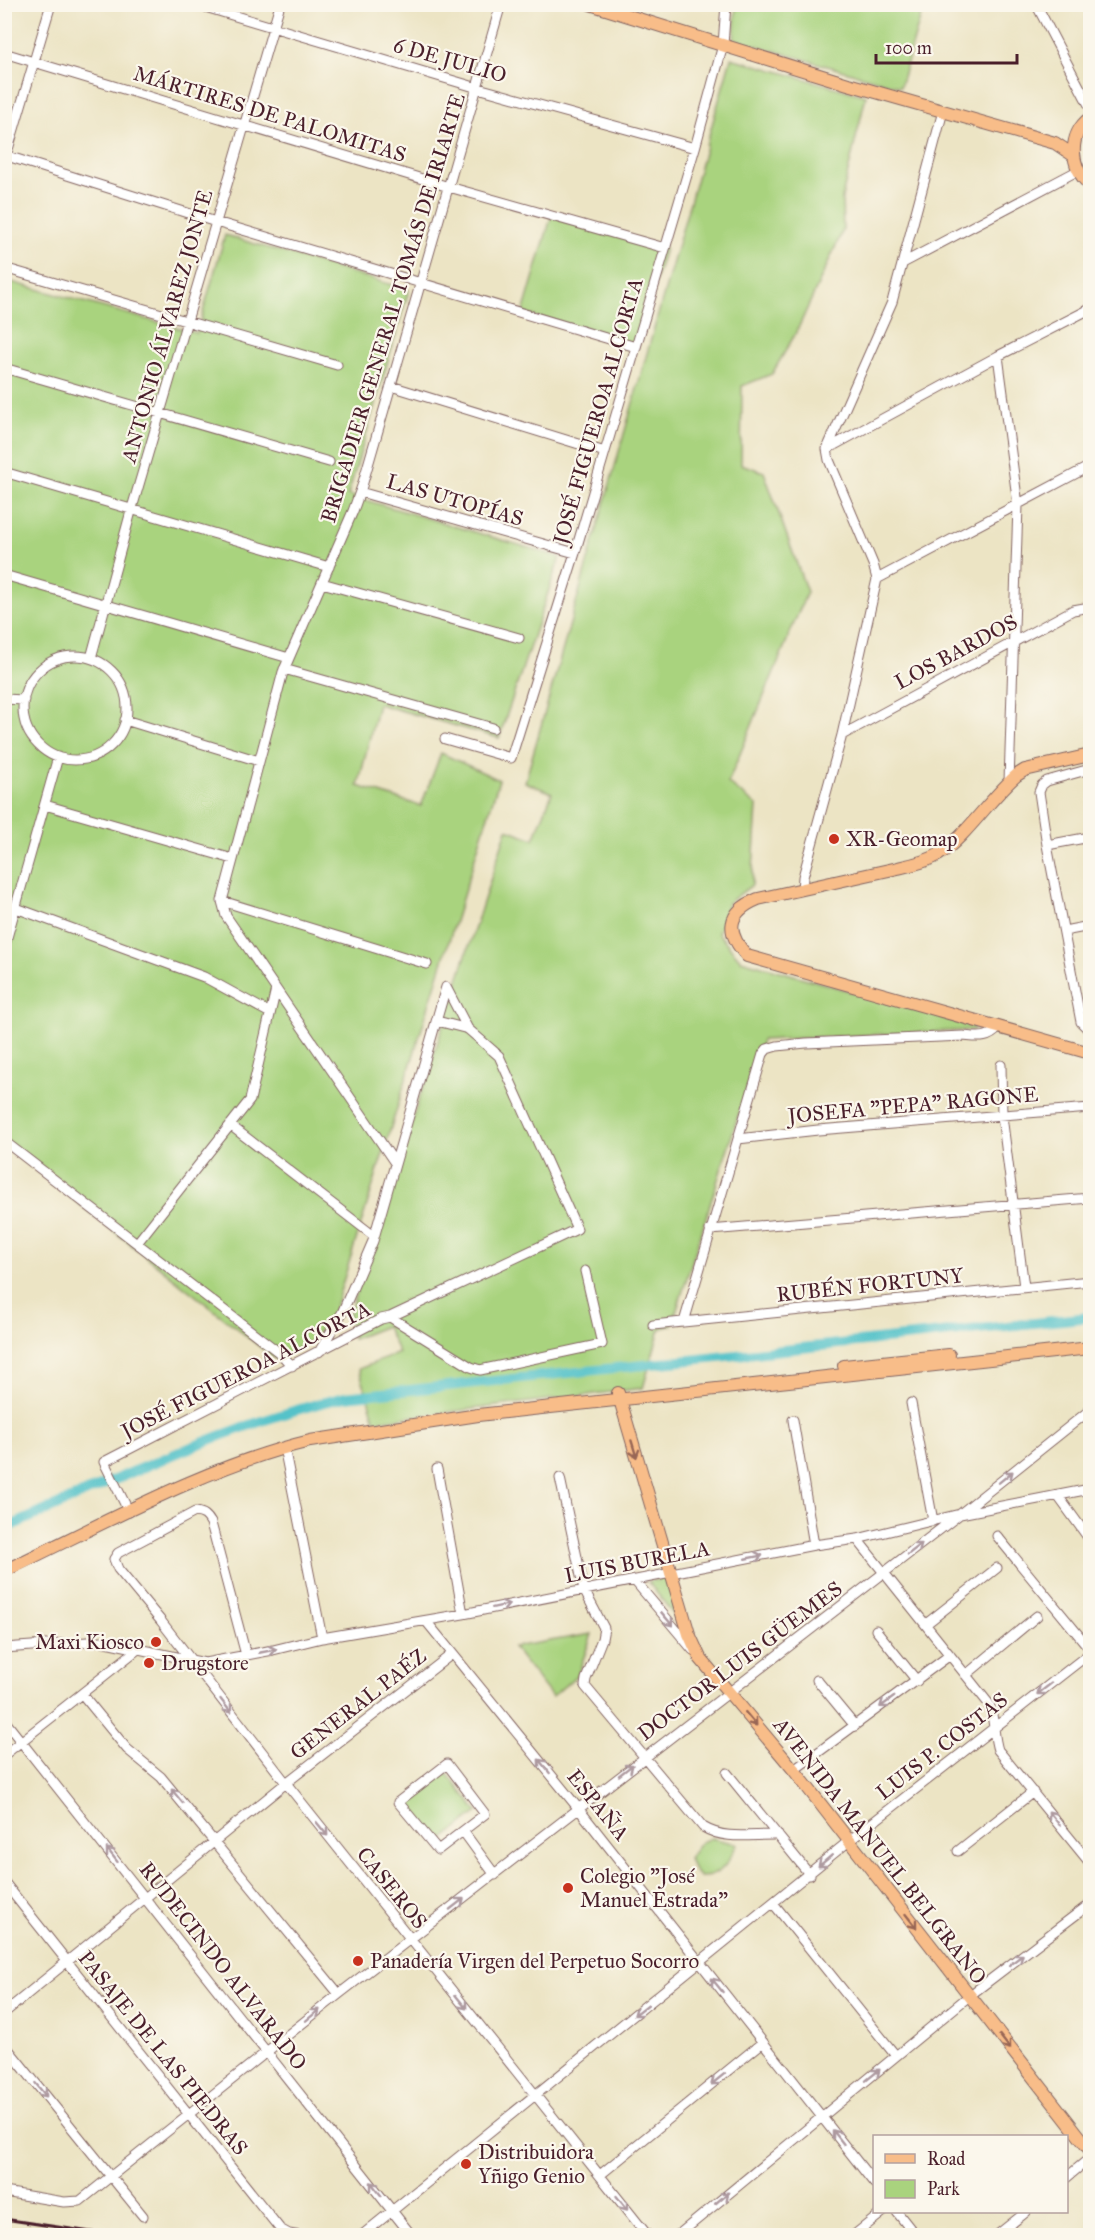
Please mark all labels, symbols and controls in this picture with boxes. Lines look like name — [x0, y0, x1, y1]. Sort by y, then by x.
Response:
scale bar — [876, 27, 1017, 65]
street label: 6 DE JULIO — [390, 31, 510, 89]
text: 100 m — [885, 37, 932, 59]
street label: MÁRTIRES DE PALOMITAS — [131, 60, 409, 168]
street label: BRIGADIER GENERAL TOMÁS DE IRIARTE — [315, 90, 471, 526]
street label: ANTONIO ÁLVAREZ JONTE — [115, 186, 218, 467]
street label: JOSÉ FIGUEROA ALCORTA — [546, 274, 649, 549]
street label: LAS UTOPÍAS — [384, 467, 527, 532]
street label: LOS BARDOS — [890, 609, 1022, 695]
place label: XR-Geomap — [846, 826, 958, 852]
marker: XR-Geomap — [827, 832, 841, 846]
street label: JOSEFA "PEPA" RAGONE — [785, 1081, 1039, 1129]
street label: RUBÉN FORTUNY — [775, 1261, 965, 1308]
street label: JOSÉ FIGUEROA ALCORTA — [115, 1295, 375, 1445]
one-way arrow — [629, 1439, 640, 1458]
one-way arrow — [998, 1471, 1014, 1484]
street label: LUIS BURELA — [562, 1535, 712, 1589]
one-way arrow — [906, 1543, 922, 1556]
one-way arrow — [744, 1551, 763, 1562]
street label: DOCTOR LUIS GÜEMES — [633, 1576, 847, 1746]
one-way arrow — [490, 1600, 510, 1611]
one-way arrow — [661, 1611, 674, 1627]
place label: Maxi Kiosco — [35, 1629, 144, 1655]
marker: Maxi Kiosco — [149, 1635, 163, 1649]
street label: GENERAL PAÉZ — [284, 1642, 431, 1765]
one-way arrow — [258, 1645, 277, 1656]
place label: Drugstore — [161, 1650, 249, 1676]
marker: Drugstore — [142, 1656, 156, 1670]
one-way arrow — [1037, 1682, 1053, 1695]
street label: LUIS P. COSTAS — [871, 1687, 1013, 1805]
one-way arrow — [879, 1696, 895, 1709]
one-way arrow — [219, 1698, 232, 1714]
one-way arrow — [745, 1710, 758, 1726]
street label: AVENIDA MANUEL BELGRANO — [767, 1712, 992, 1990]
one-way arrow — [537, 1758, 550, 1774]
street label: ESPAÑA — [561, 1764, 635, 1846]
one-way arrow — [618, 1764, 634, 1777]
one-way arrow — [170, 1789, 183, 1805]
one-way arrow — [1047, 1810, 1060, 1826]
one-way arrow — [316, 1821, 329, 1837]
street label: CASEROS — [351, 1842, 433, 1934]
one-way arrow — [105, 1847, 118, 1863]
one-way arrow — [817, 1855, 833, 1868]
street label: RUDECINDO ALVARADO — [134, 1857, 312, 2075]
place label: Colegio "José Manuel Estrada" — [580, 1863, 728, 1913]
marker: Colegio "José Manuel Estrada" — [561, 1881, 575, 1895]
one-way arrow — [449, 1898, 465, 1911]
one-way arrow — [905, 1913, 918, 1929]
street label: PASAJE DE LAS PIEDRAS — [73, 1946, 253, 2160]
place label: Panadería Virgen del Perpetuo Socorro — [370, 1948, 699, 1974]
marker: Panadería Virgen del Perpetuo Socorro — [351, 1954, 365, 1968]
one-way arrow — [1007, 1954, 1023, 1967]
one-way arrow — [711, 1977, 724, 1993]
one-way arrow — [454, 1994, 467, 2010]
one-way arrow — [633, 2003, 649, 2016]
one-way arrow — [305, 2008, 321, 2021]
one-way arrow — [999, 2033, 1012, 2049]
one-way arrow — [865, 2068, 881, 2081]
one-way arrow — [710, 2073, 726, 2086]
one-way arrow — [35, 2081, 48, 2097]
one-way arrow — [832, 2130, 845, 2146]
legend — [873, 2135, 1068, 2213]
place label: Distribuidora Yñigo Genio — [478, 2139, 594, 2189]
text: Road — [927, 2148, 965, 2170]
marker: Distribuidora Yñigo Genio — [459, 2157, 473, 2171]
text: Park — [927, 2178, 960, 2200]
one-way arrow — [370, 2182, 383, 2198]
one-way arrow — [714, 2192, 730, 2205]
one-way arrow — [616, 2195, 629, 2211]

